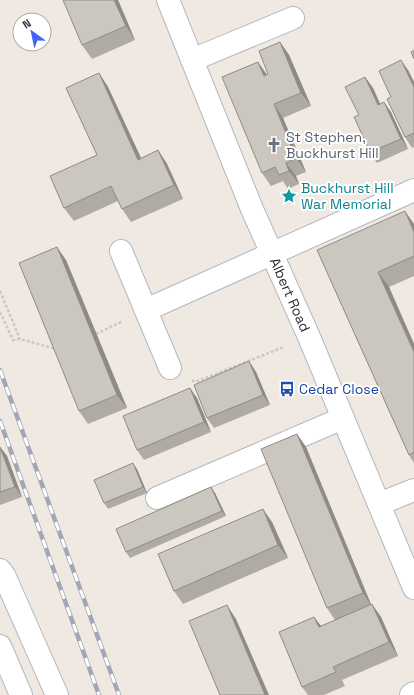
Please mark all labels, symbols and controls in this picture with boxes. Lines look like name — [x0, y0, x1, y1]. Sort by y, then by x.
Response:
north arrow — [12, 12, 52, 52]
text: N — [20, 16, 33, 31]
place label: St Stephen, Buckhurst Hill — [286, 128, 379, 162]
church icon: St Stephen, Buckhurst Hill — [265, 136, 283, 154]
place label: Buckhurst Hill War Memorial — [301, 179, 394, 213]
place icon: Buckhurst Hill War Memorial — [280, 187, 298, 205]
street label: Albert Road — [266, 255, 314, 335]
bus stop icon: Cedar Close — [278, 380, 296, 398]
place label: Cedar Close — [299, 380, 379, 398]

